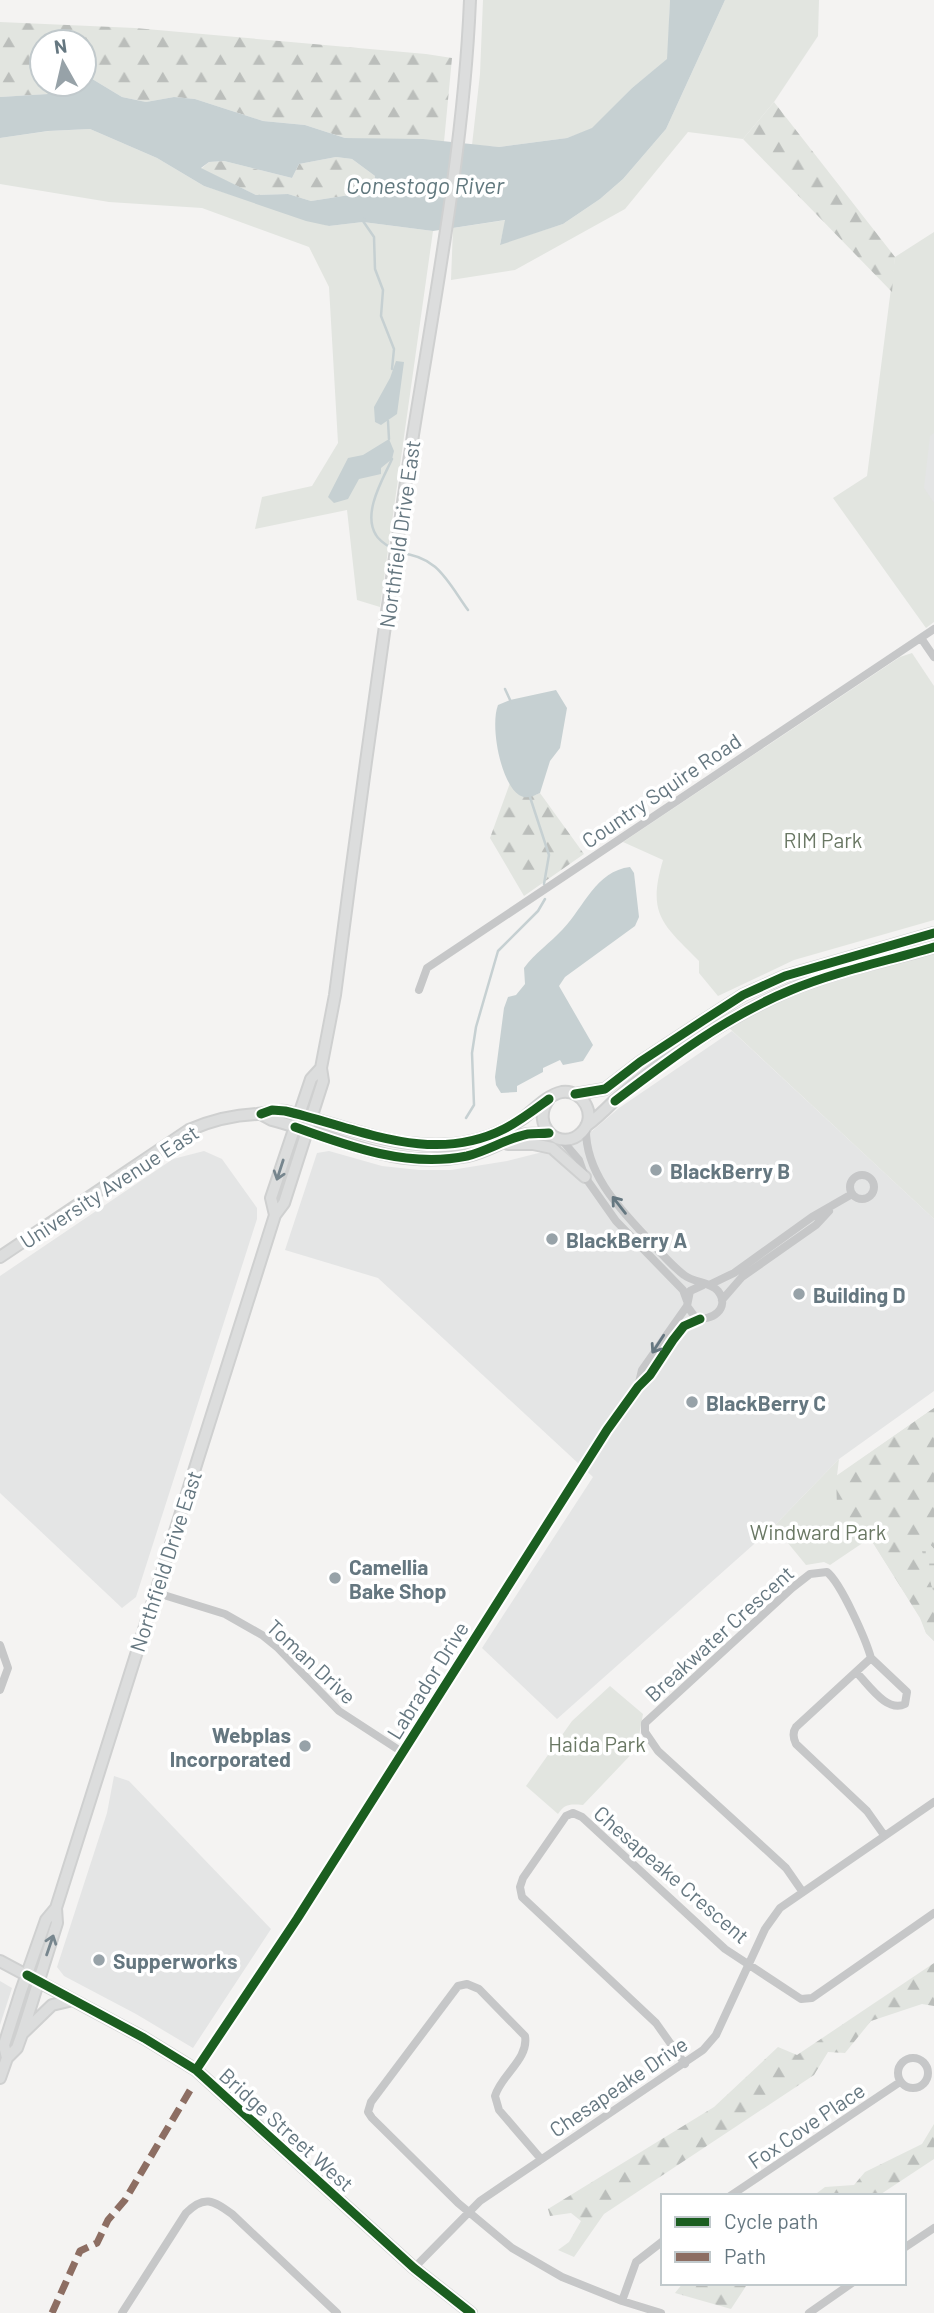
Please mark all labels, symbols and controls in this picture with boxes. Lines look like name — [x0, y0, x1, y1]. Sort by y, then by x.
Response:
north arrow — [28, 28, 98, 98]
text: N — [53, 33, 68, 58]
water label: Conestogo River — [346, 171, 505, 199]
street label: Northfield Drive East — [373, 439, 425, 629]
street label: Country Squire Road — [577, 728, 745, 852]
park label: RIM Park — [784, 827, 862, 852]
street label: University Avenue East — [15, 1119, 203, 1253]
place label: BlackBerry B — [670, 1158, 790, 1183]
one-way arrow — [273, 1159, 285, 1181]
marker: BlackBerry B — [648, 1162, 664, 1178]
one-way arrow — [611, 1197, 626, 1215]
place label: BlackBerry A — [566, 1227, 687, 1252]
marker: BlackBerry A — [544, 1231, 560, 1247]
place label: Building D — [813, 1282, 905, 1307]
marker: Building D — [791, 1286, 807, 1302]
one-way arrow — [651, 1334, 666, 1353]
place label: BlackBerry C — [706, 1390, 826, 1415]
marker: BlackBerry C — [684, 1394, 700, 1410]
street label: Northfield Drive East — [124, 1467, 206, 1655]
park label: Windward Park — [750, 1519, 886, 1544]
place label: Camellia Bake Shop — [349, 1554, 447, 1603]
street label: Breakwater Crescent — [640, 1560, 798, 1706]
marker: Camellia Bake Shop — [327, 1570, 343, 1586]
street label: Toman Drive — [262, 1614, 362, 1708]
street label: Labrador Drive — [381, 1617, 473, 1743]
place label: Webplas Incorporated — [170, 1722, 291, 1771]
park label: Haida Park — [548, 1731, 646, 1756]
marker: Webplas Incorporated — [297, 1738, 313, 1754]
street label: Chesapeake Crescent — [589, 1800, 755, 1948]
one-way arrow — [44, 1934, 57, 1956]
place label: Supperworks — [113, 1948, 237, 1973]
marker: Supperworks — [91, 1952, 107, 1968]
street label: Chesapeake Drive — [544, 2031, 692, 2141]
street label: Bridge Street West — [215, 2062, 359, 2196]
street label: Fox Cove Place — [743, 2077, 869, 2173]
legend — [661, 2194, 906, 2285]
text: Cycle path — [724, 2208, 818, 2233]
text: Path — [724, 2243, 766, 2268]

